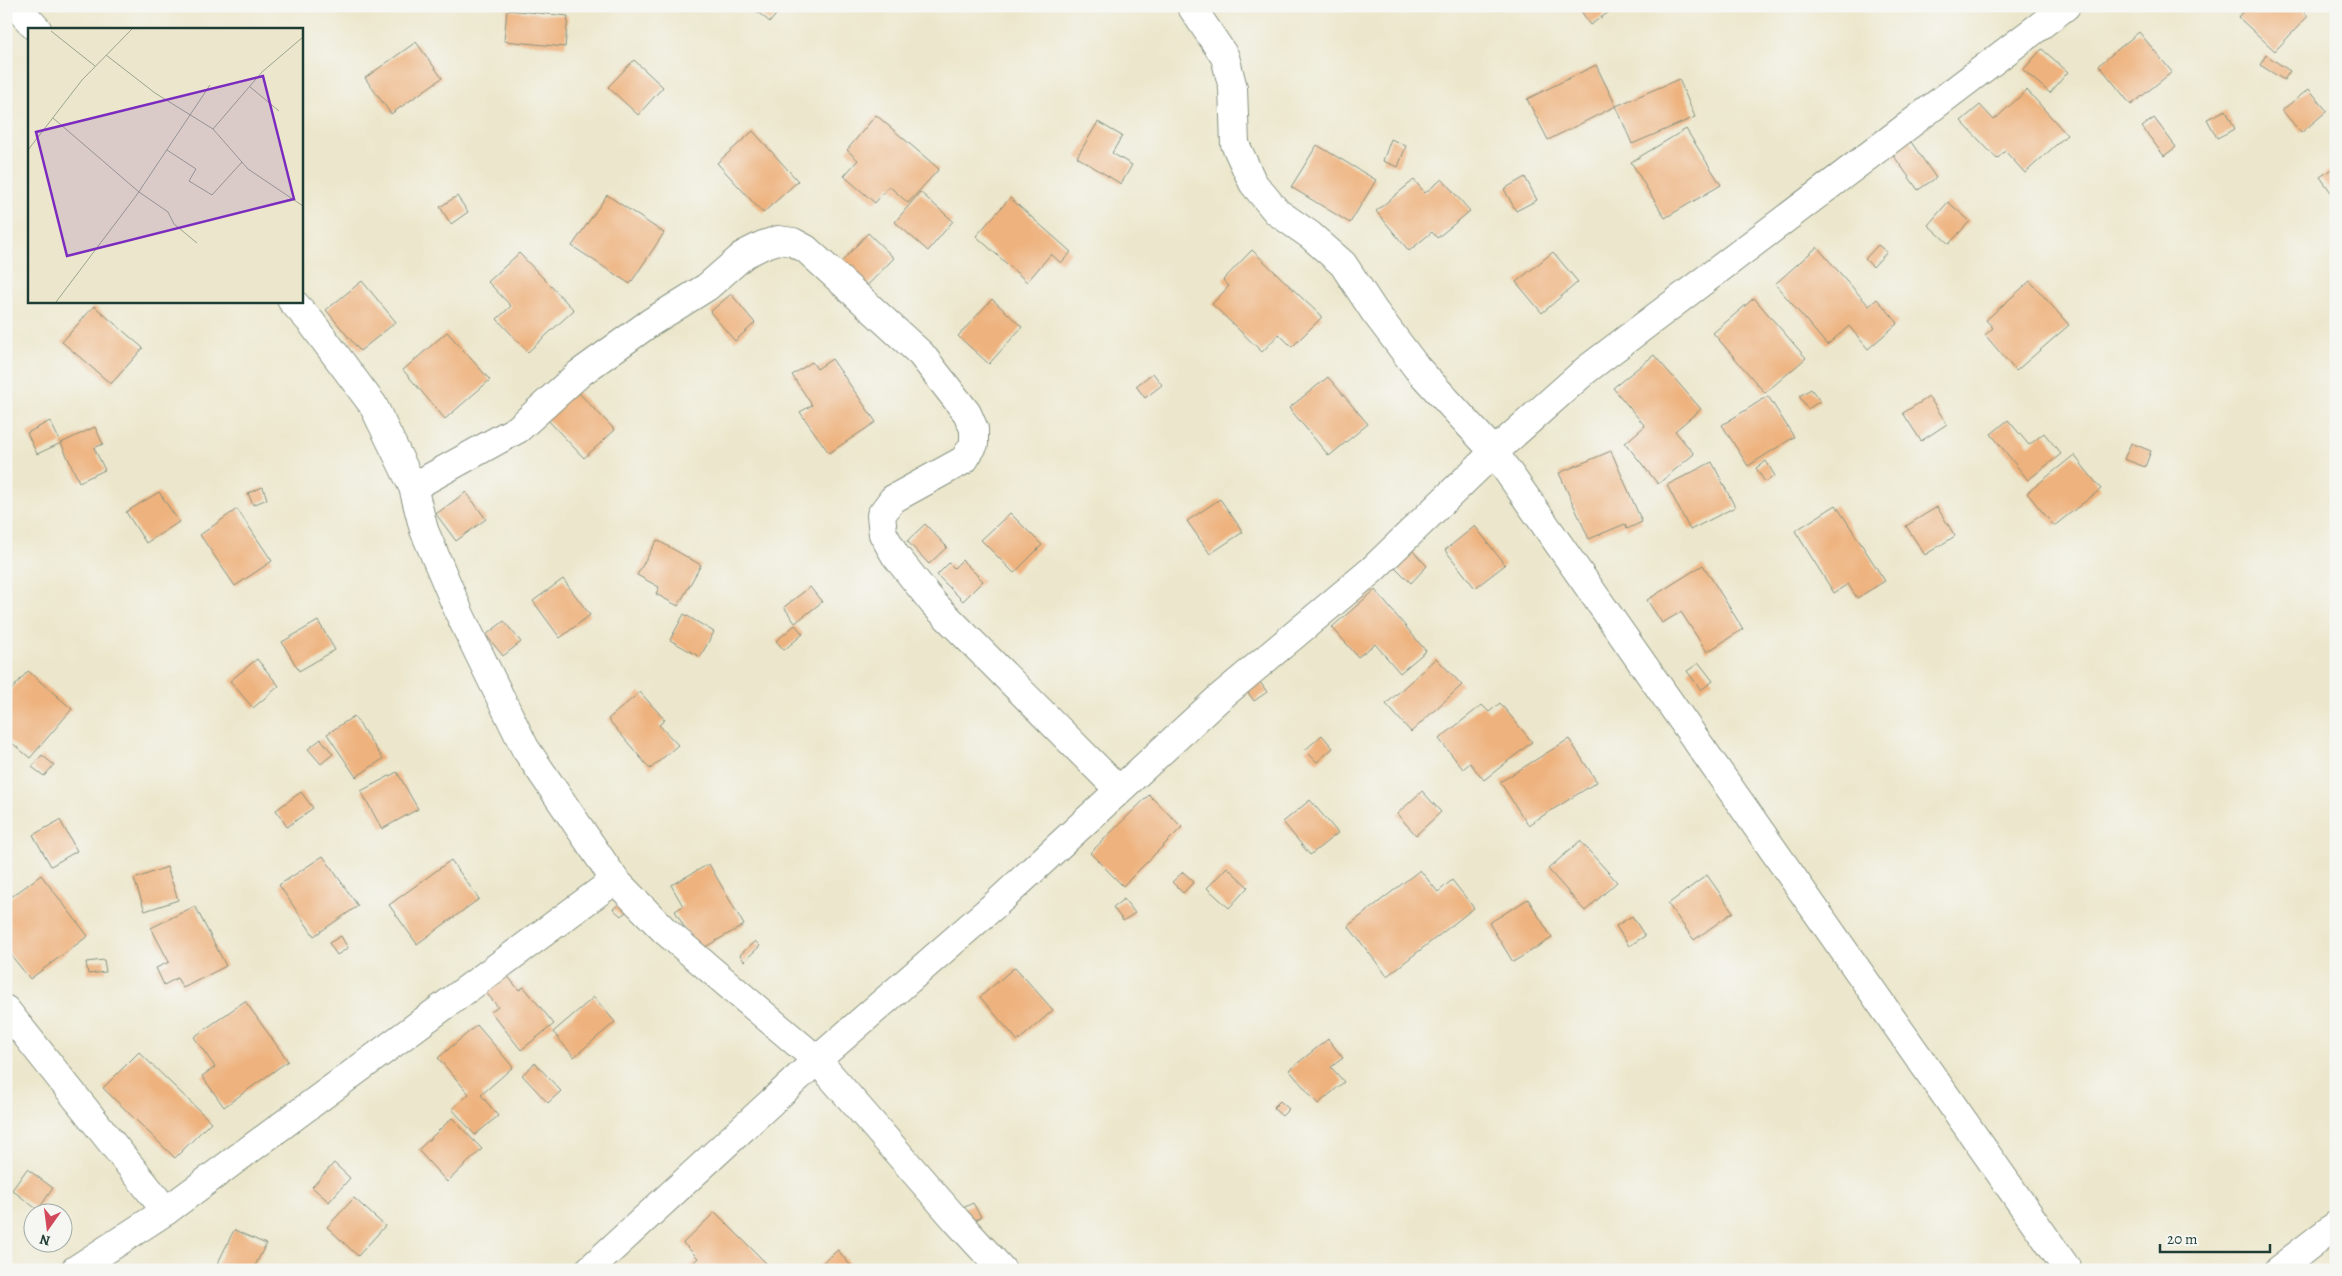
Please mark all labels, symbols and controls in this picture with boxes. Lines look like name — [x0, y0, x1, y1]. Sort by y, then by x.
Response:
inset map — [28, 28, 302, 302]
north arrow — [22, 1204, 72, 1254]
scale bar — [2160, 1221, 2270, 1253]
text: 20 m — [2167, 1229, 2198, 1249]
text: N — [38, 1230, 52, 1251]

